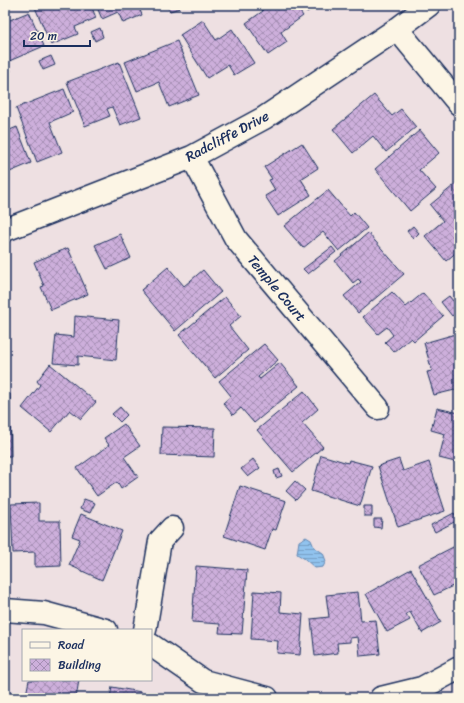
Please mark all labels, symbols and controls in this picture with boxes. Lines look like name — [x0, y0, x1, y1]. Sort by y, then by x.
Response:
scale bar — [24, 22, 90, 48]
text: 20 m — [30, 25, 57, 47]
street label: Radcliffe Drive — [181, 104, 274, 169]
street label: Temple Court — [241, 249, 312, 328]
legend — [22, 629, 152, 681]
text: Road — [58, 634, 85, 656]
text: Building — [58, 654, 101, 676]

